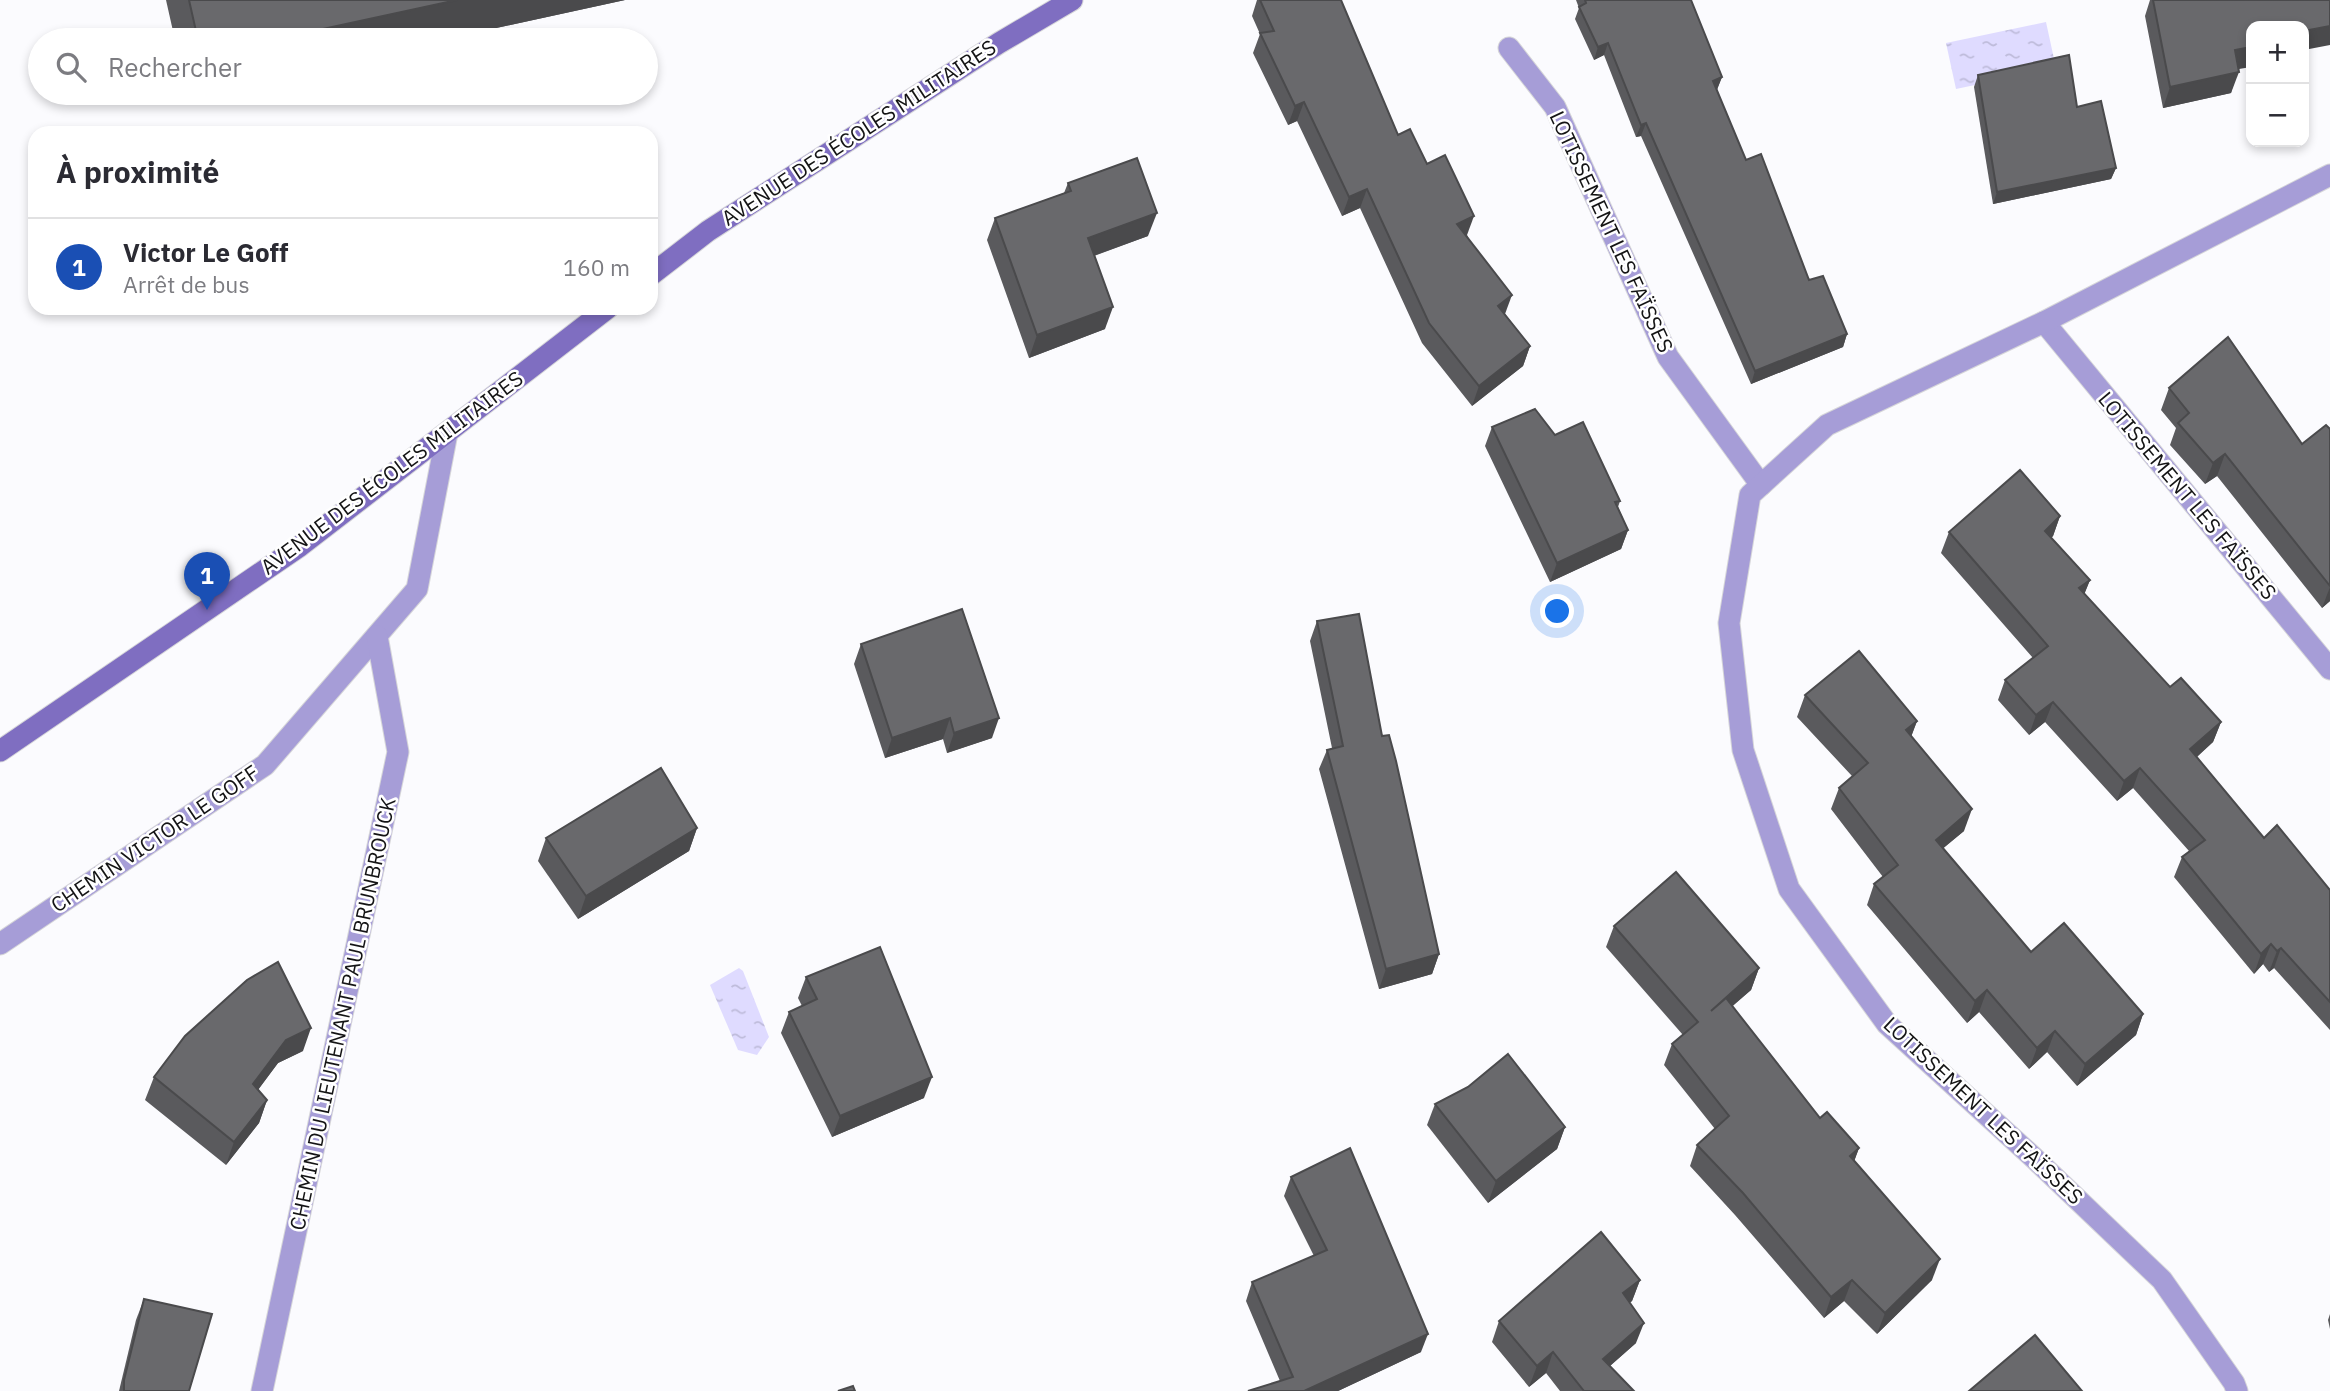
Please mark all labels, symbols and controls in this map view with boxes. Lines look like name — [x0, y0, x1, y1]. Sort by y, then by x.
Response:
map controls — [2246, 21, 2309, 147]
button: + — [2246, 21, 2309, 84]
search box — [28, 28, 658, 105]
street label: AVENUE DES ÉCOLES MILITAIRES — [716, 33, 1001, 232]
icon: search — [52, 48, 90, 86]
text: Rechercher — [108, 50, 242, 84]
button: − — [2246, 84, 2309, 147]
street label: LOTISSEMENT LES FAÏSSES — [1544, 106, 1680, 357]
text: À proximité — [56, 152, 219, 191]
text: Victor Le Goff — [123, 235, 288, 269]
text: 1 — [72, 252, 86, 282]
text: 160 m — [563, 252, 630, 282]
text: Arrêt de bus — [123, 269, 250, 299]
street label: AVENUE DES ÉCOLES MILITAIRES — [254, 364, 528, 580]
street label: LOTISSEMENT LES FAÏSSES — [2092, 385, 2283, 605]
pin: 1 — [184, 552, 230, 610]
your location — [1540, 594, 1574, 628]
street label: CHEMIN VICTOR LE GOFF — [45, 758, 264, 918]
street label: CHEMIN DU LIEUTENANT PAUL BRUNBROUCK — [282, 795, 402, 1233]
street label: LOTISSEMENT LES FAÏSSES — [1878, 1010, 2090, 1210]

